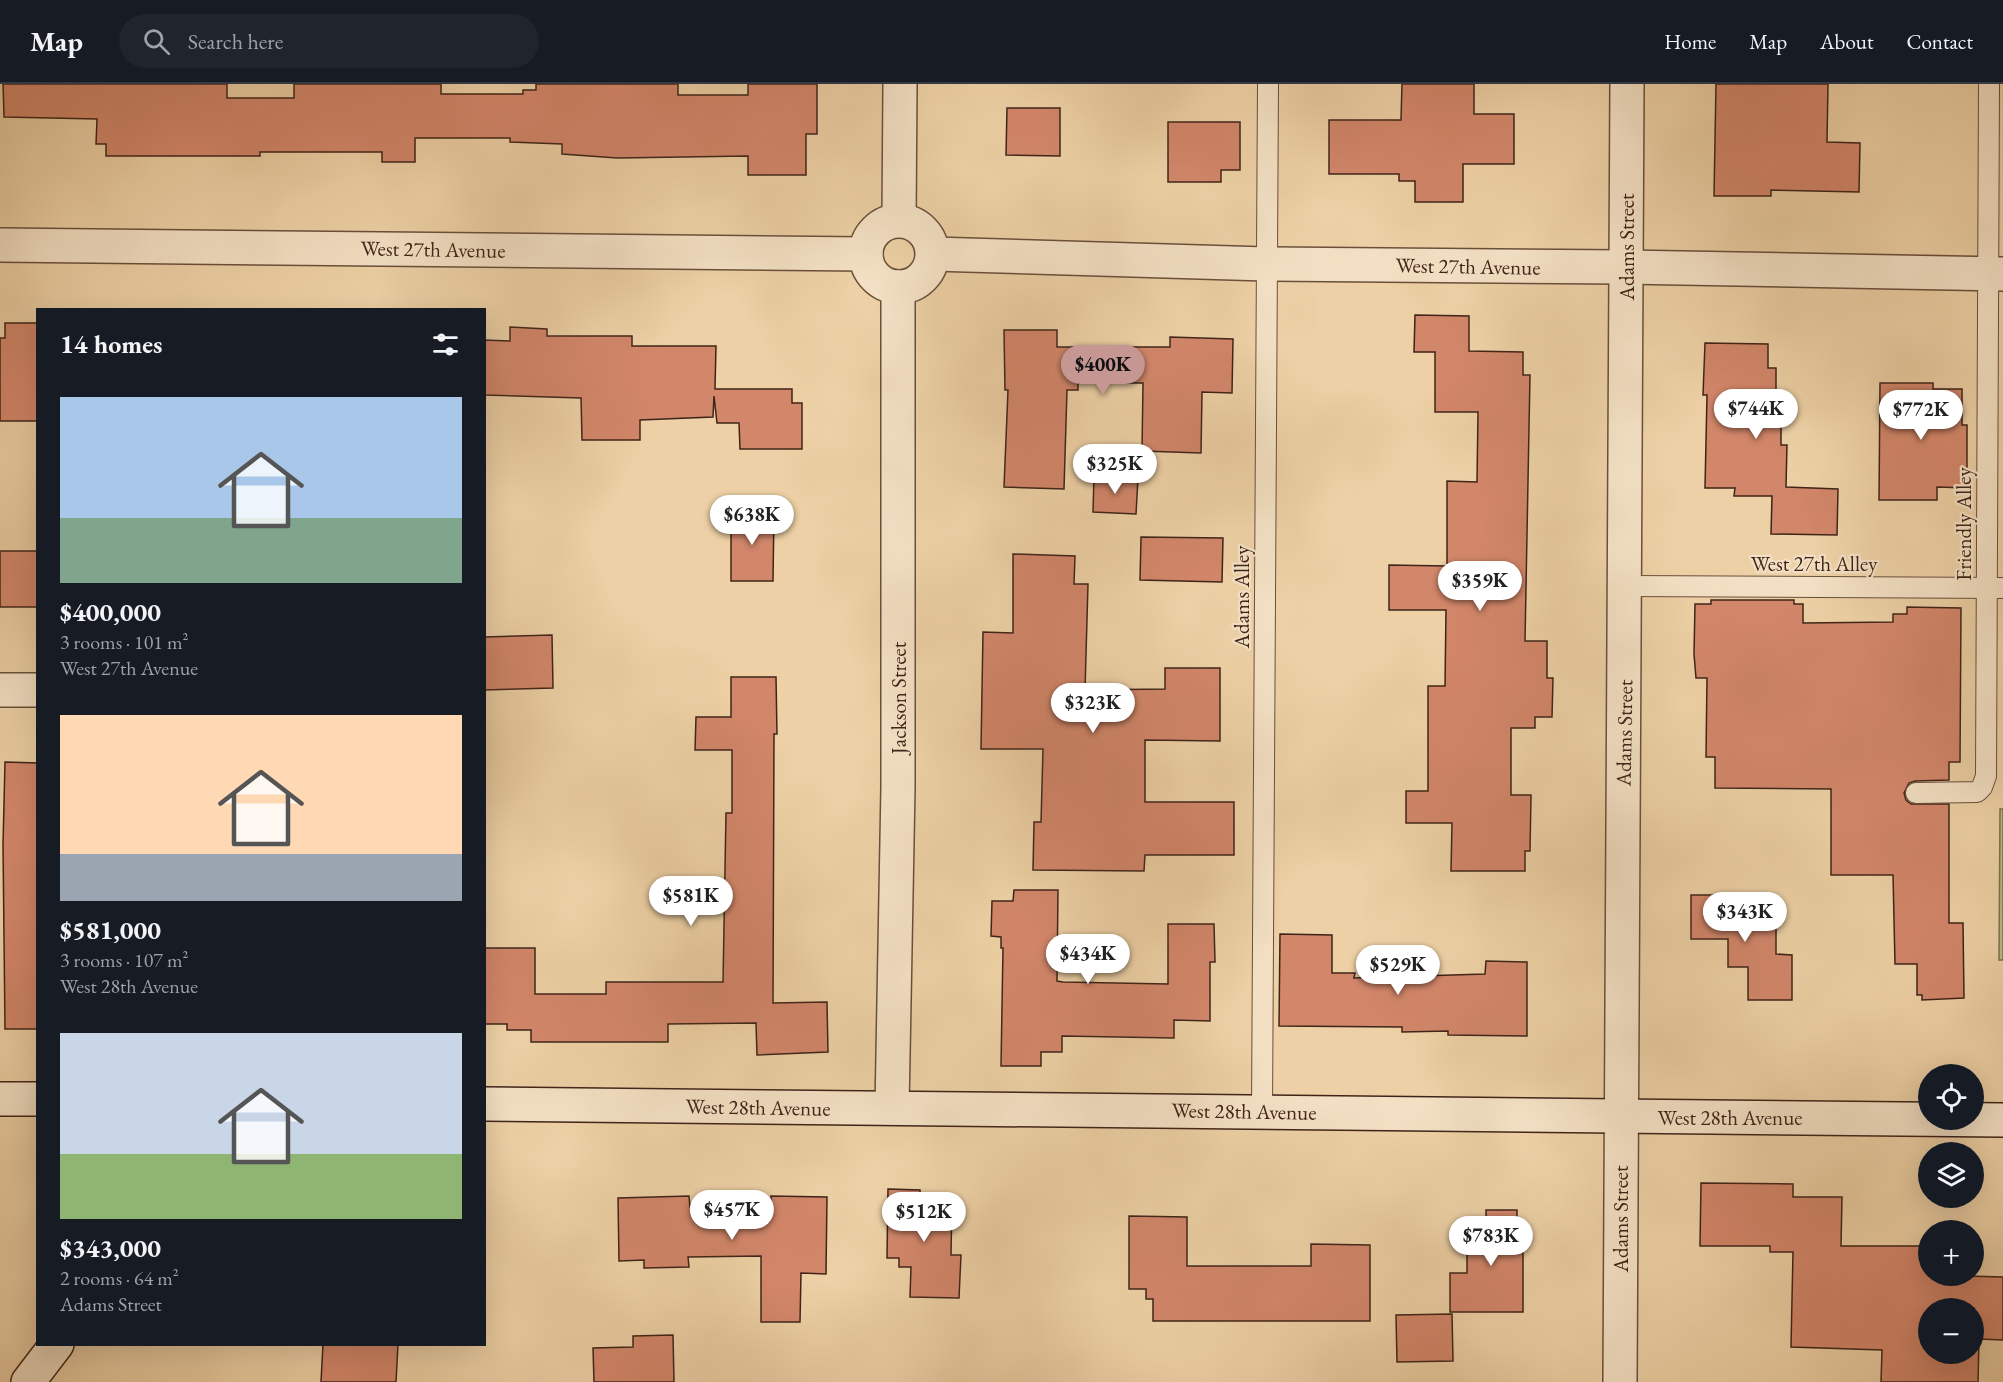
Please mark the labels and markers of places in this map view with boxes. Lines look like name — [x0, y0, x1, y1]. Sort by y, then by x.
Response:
pin: $400K — [1061, 345, 1145, 396]
pin: $744K — [1714, 389, 1798, 440]
pin: $772K — [1879, 390, 1963, 441]
pin: $325K — [1073, 444, 1157, 495]
pin: $638K — [710, 495, 794, 546]
pin: $359K — [1438, 561, 1522, 612]
pin: $323K — [1051, 683, 1135, 734]
pin: $581K — [649, 876, 733, 927]
pin: $343K — [1703, 892, 1787, 943]
pin: $434K — [1046, 934, 1130, 985]
pin: $529K — [1356, 945, 1440, 996]
pin: $457K — [690, 1190, 774, 1241]
pin: $512K — [882, 1192, 966, 1243]
pin: $783K — [1449, 1216, 1533, 1267]

